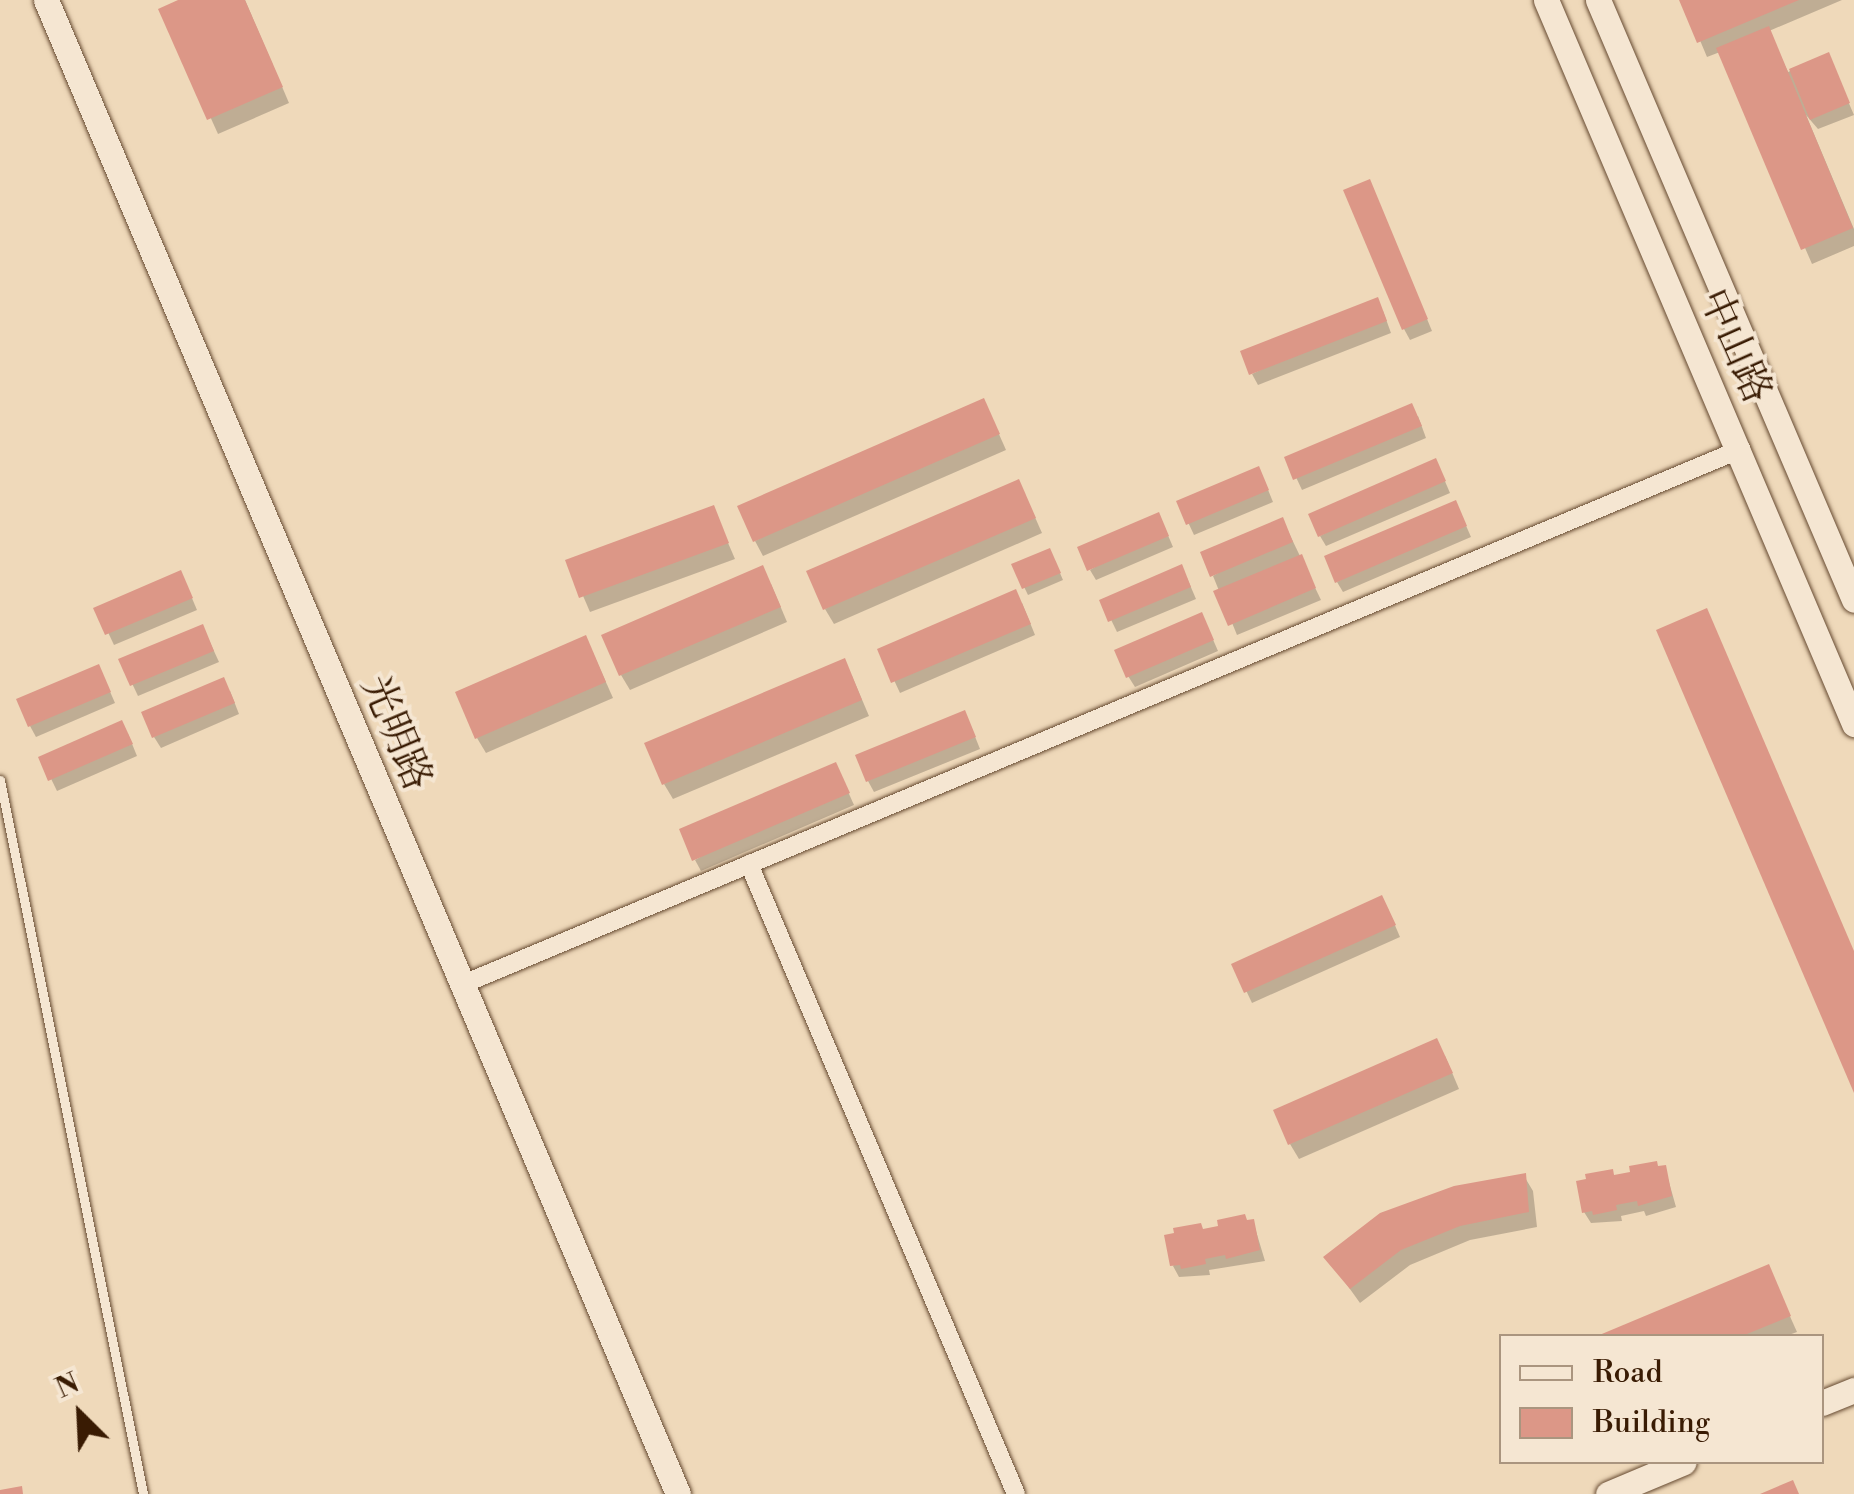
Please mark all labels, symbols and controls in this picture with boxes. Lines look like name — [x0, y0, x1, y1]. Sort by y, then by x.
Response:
street label: 中山路 — [1689, 281, 1781, 411]
street label: 光明路 — [350, 668, 442, 798]
legend — [1499, 1334, 1824, 1464]
text: Road — [1593, 1354, 1663, 1392]
north arrow — [30, 1364, 130, 1464]
text: N — [50, 1366, 85, 1407]
text: Building — [1593, 1404, 1710, 1442]

